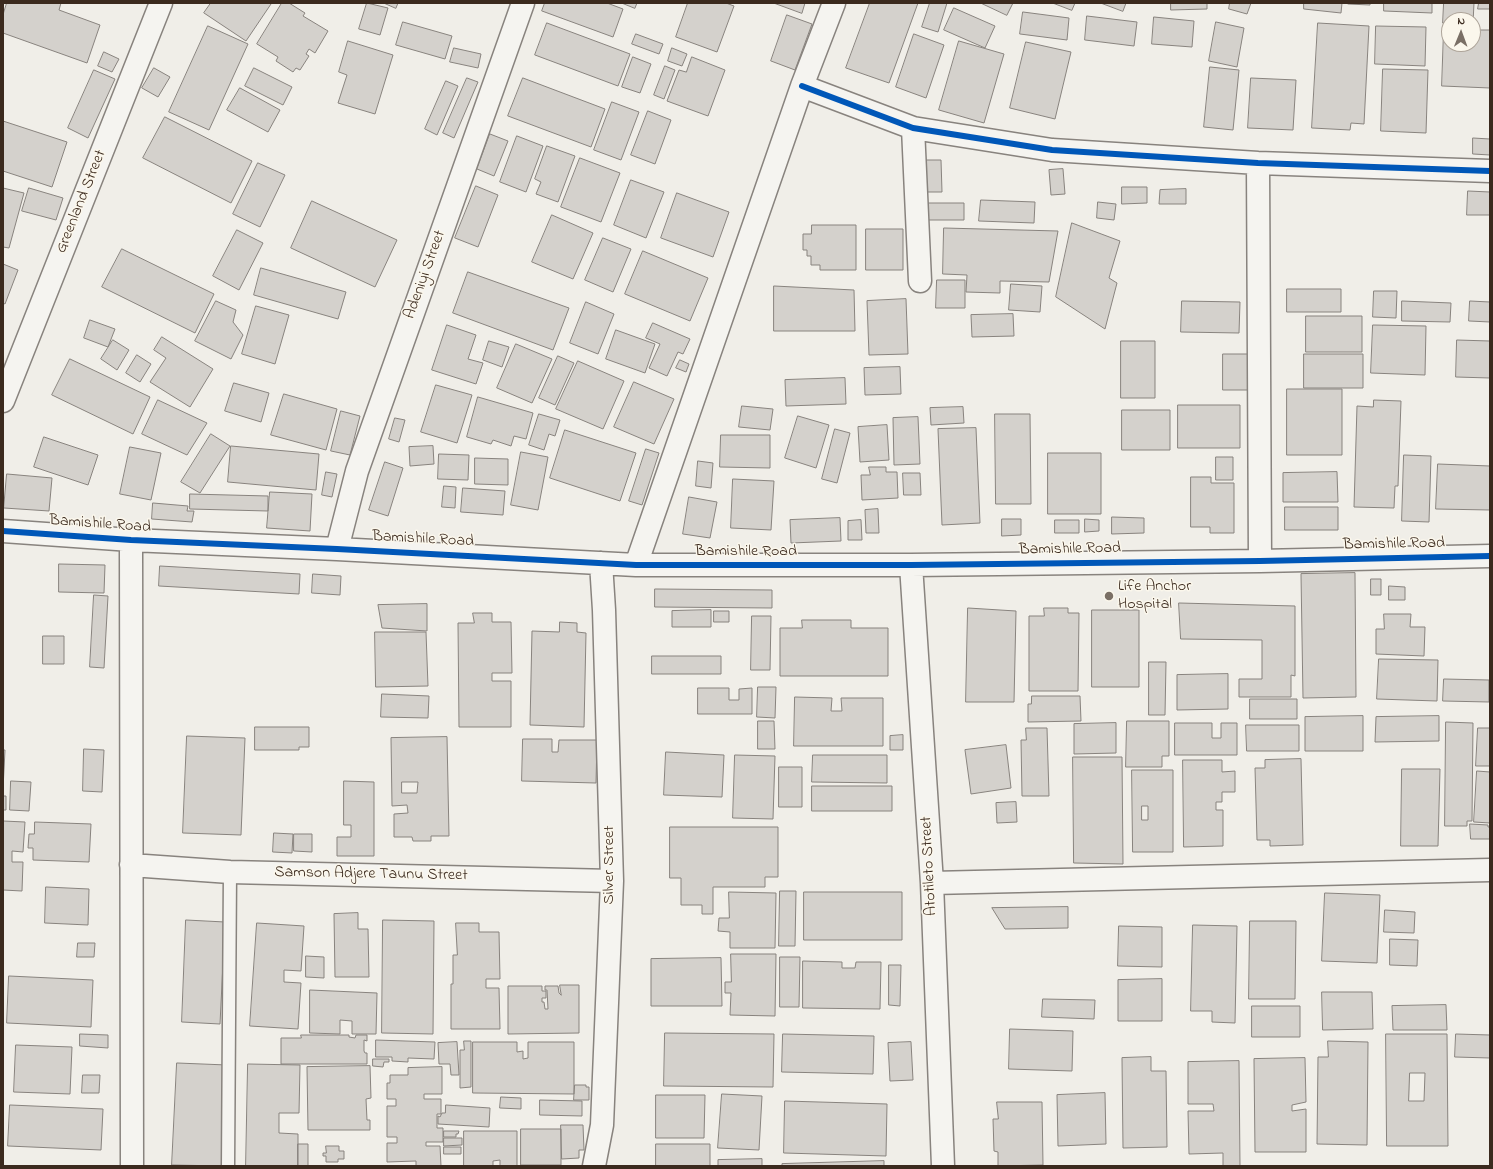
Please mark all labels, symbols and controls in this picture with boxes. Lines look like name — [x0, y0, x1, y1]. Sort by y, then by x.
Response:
north arrow — [1441, 12, 1481, 52]
text: N — [1457, 13, 1465, 29]
street label: Greenland Street — [53, 148, 111, 256]
street label: Adeniyi Street — [401, 228, 451, 322]
street label: Bamishile Road — [48, 512, 152, 538]
street label: Bamishile Road — [372, 528, 474, 552]
street label: Bamishile Road — [1343, 535, 1445, 555]
street label: Bamishile Road — [1019, 540, 1121, 560]
street label: Bamishile Road — [695, 542, 797, 562]
place label: Life Anchor Hospital — [1118, 577, 1191, 615]
marker: Life Anchor Hospital — [1103, 590, 1115, 602]
street label: Atotileto Street — [918, 816, 942, 916]
street label: Silver Street — [600, 826, 620, 904]
street label: Samson Adjere Taunu Street — [274, 864, 468, 886]

